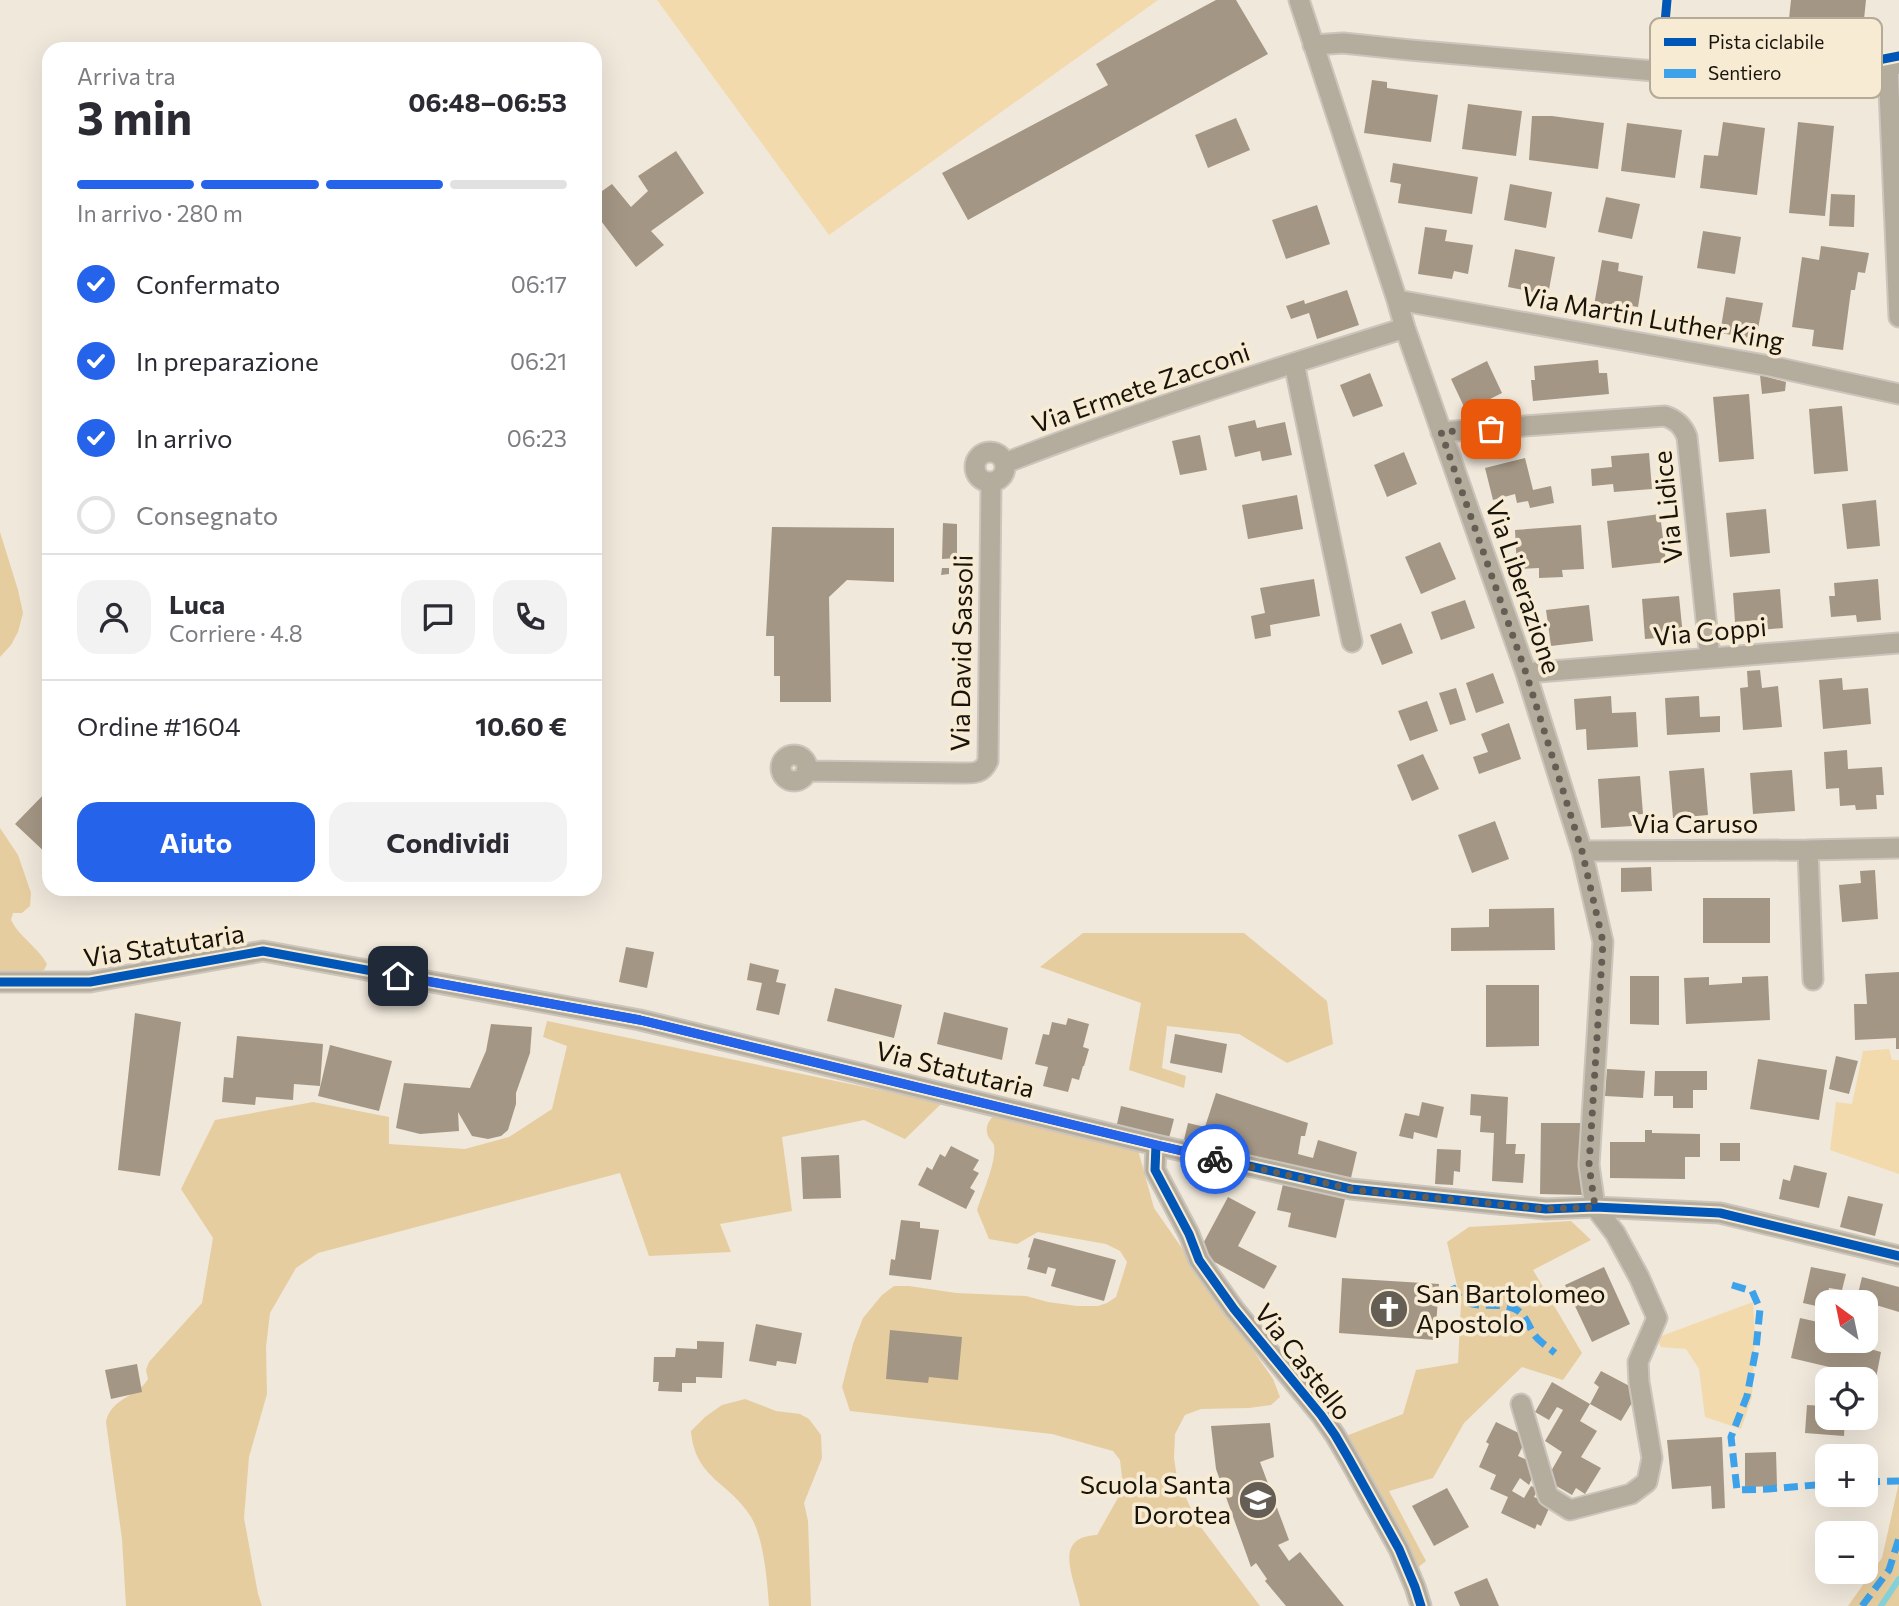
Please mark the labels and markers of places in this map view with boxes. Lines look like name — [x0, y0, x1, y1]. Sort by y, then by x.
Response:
pin — [1461, 399, 1521, 459]
pin — [368, 946, 428, 1006]
place label: San Bartolomeo Apostolo — [1416, 1277, 1606, 1338]
church icon: San Bartolomeo Apostolo — [1368, 1288, 1410, 1330]
place label: Scuola Santa Dorotea — [1080, 1468, 1231, 1529]
school or university icon: Scuola Santa Dorotea — [1237, 1479, 1279, 1521]

